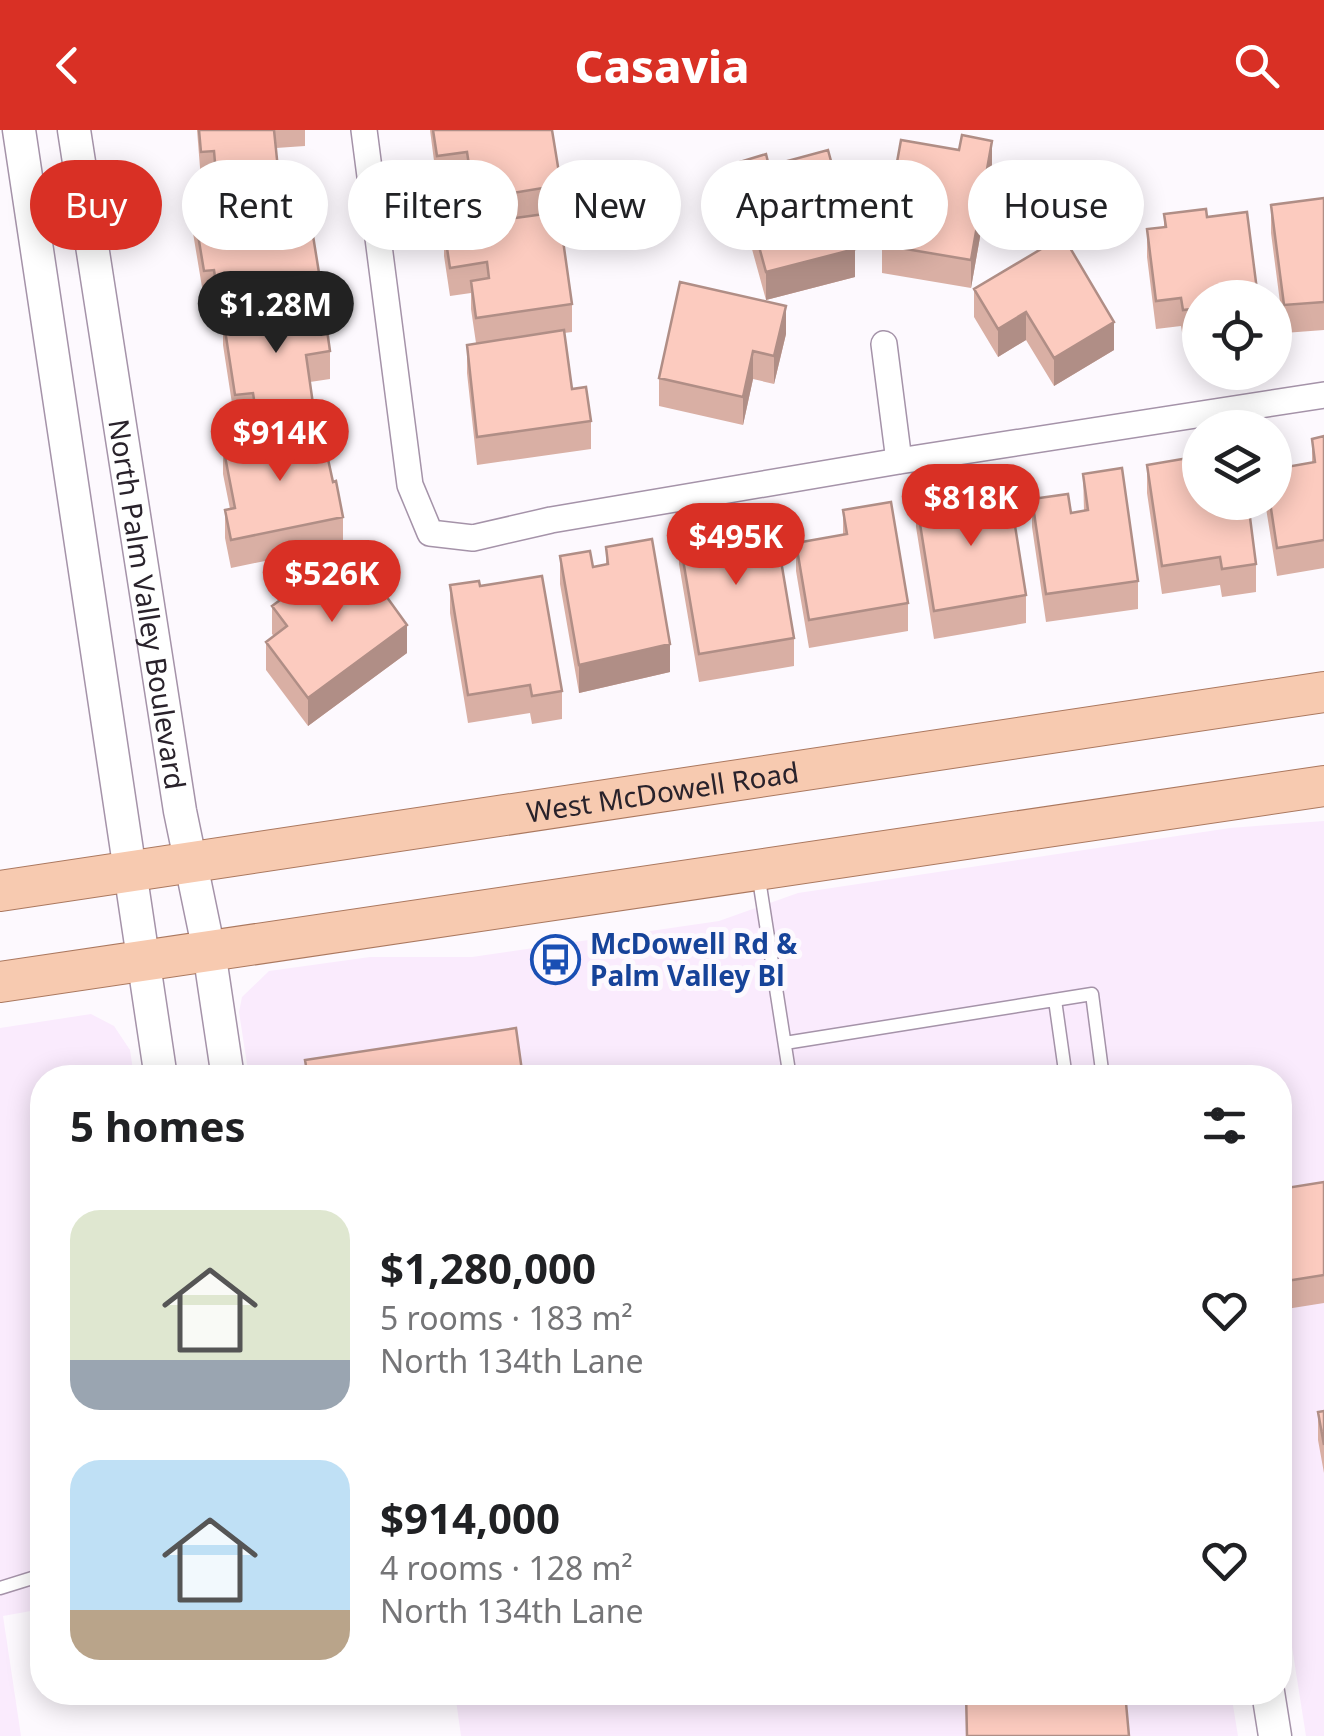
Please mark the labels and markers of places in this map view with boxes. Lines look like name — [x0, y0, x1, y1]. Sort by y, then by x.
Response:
pin: $1.28M — [195, 271, 357, 356]
pin: $914K — [210, 399, 350, 484]
pin: $818K — [901, 464, 1041, 549]
pin: $495K — [666, 503, 806, 588]
pin: $526K — [262, 540, 402, 625]
place label: McDowell Rd & Palm Valley Bl — [590, 924, 797, 994]
bus stop icon: McDowell Rd & Palm Valley Bl — [529, 933, 581, 985]

